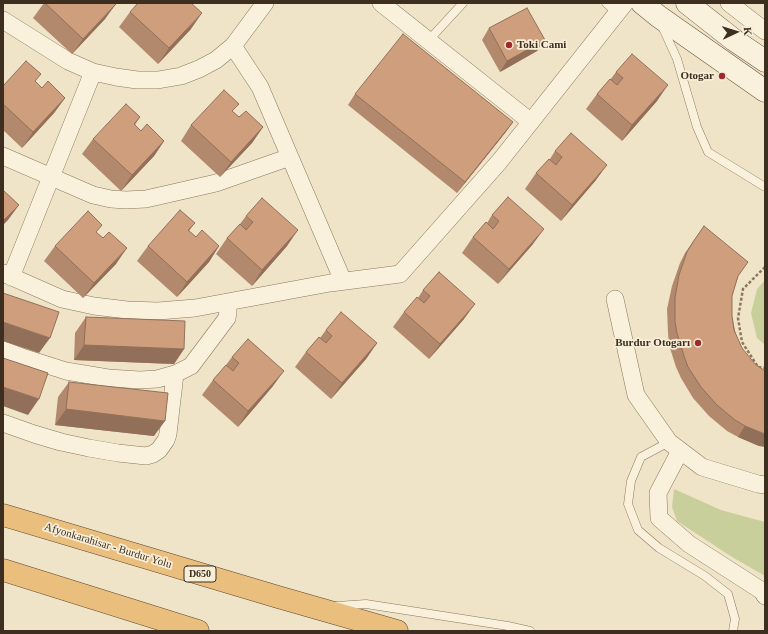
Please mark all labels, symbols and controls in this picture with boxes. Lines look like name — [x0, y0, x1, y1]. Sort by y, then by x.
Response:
north arrow — [716, 12, 756, 52]
text: K — [742, 26, 754, 36]
place label: Toki Cami — [517, 38, 566, 52]
marker: Toki Cami — [504, 40, 514, 50]
place label: Otogar — [680, 69, 714, 83]
marker: Otogar — [717, 71, 727, 81]
place label: Burdur Otogarı — [615, 336, 690, 350]
marker: Burdur Otogarı — [693, 338, 703, 348]
street label: Afyonkarahisar - Burdur Yolu — [43, 520, 173, 572]
road number: D650 — [184, 566, 216, 582]

